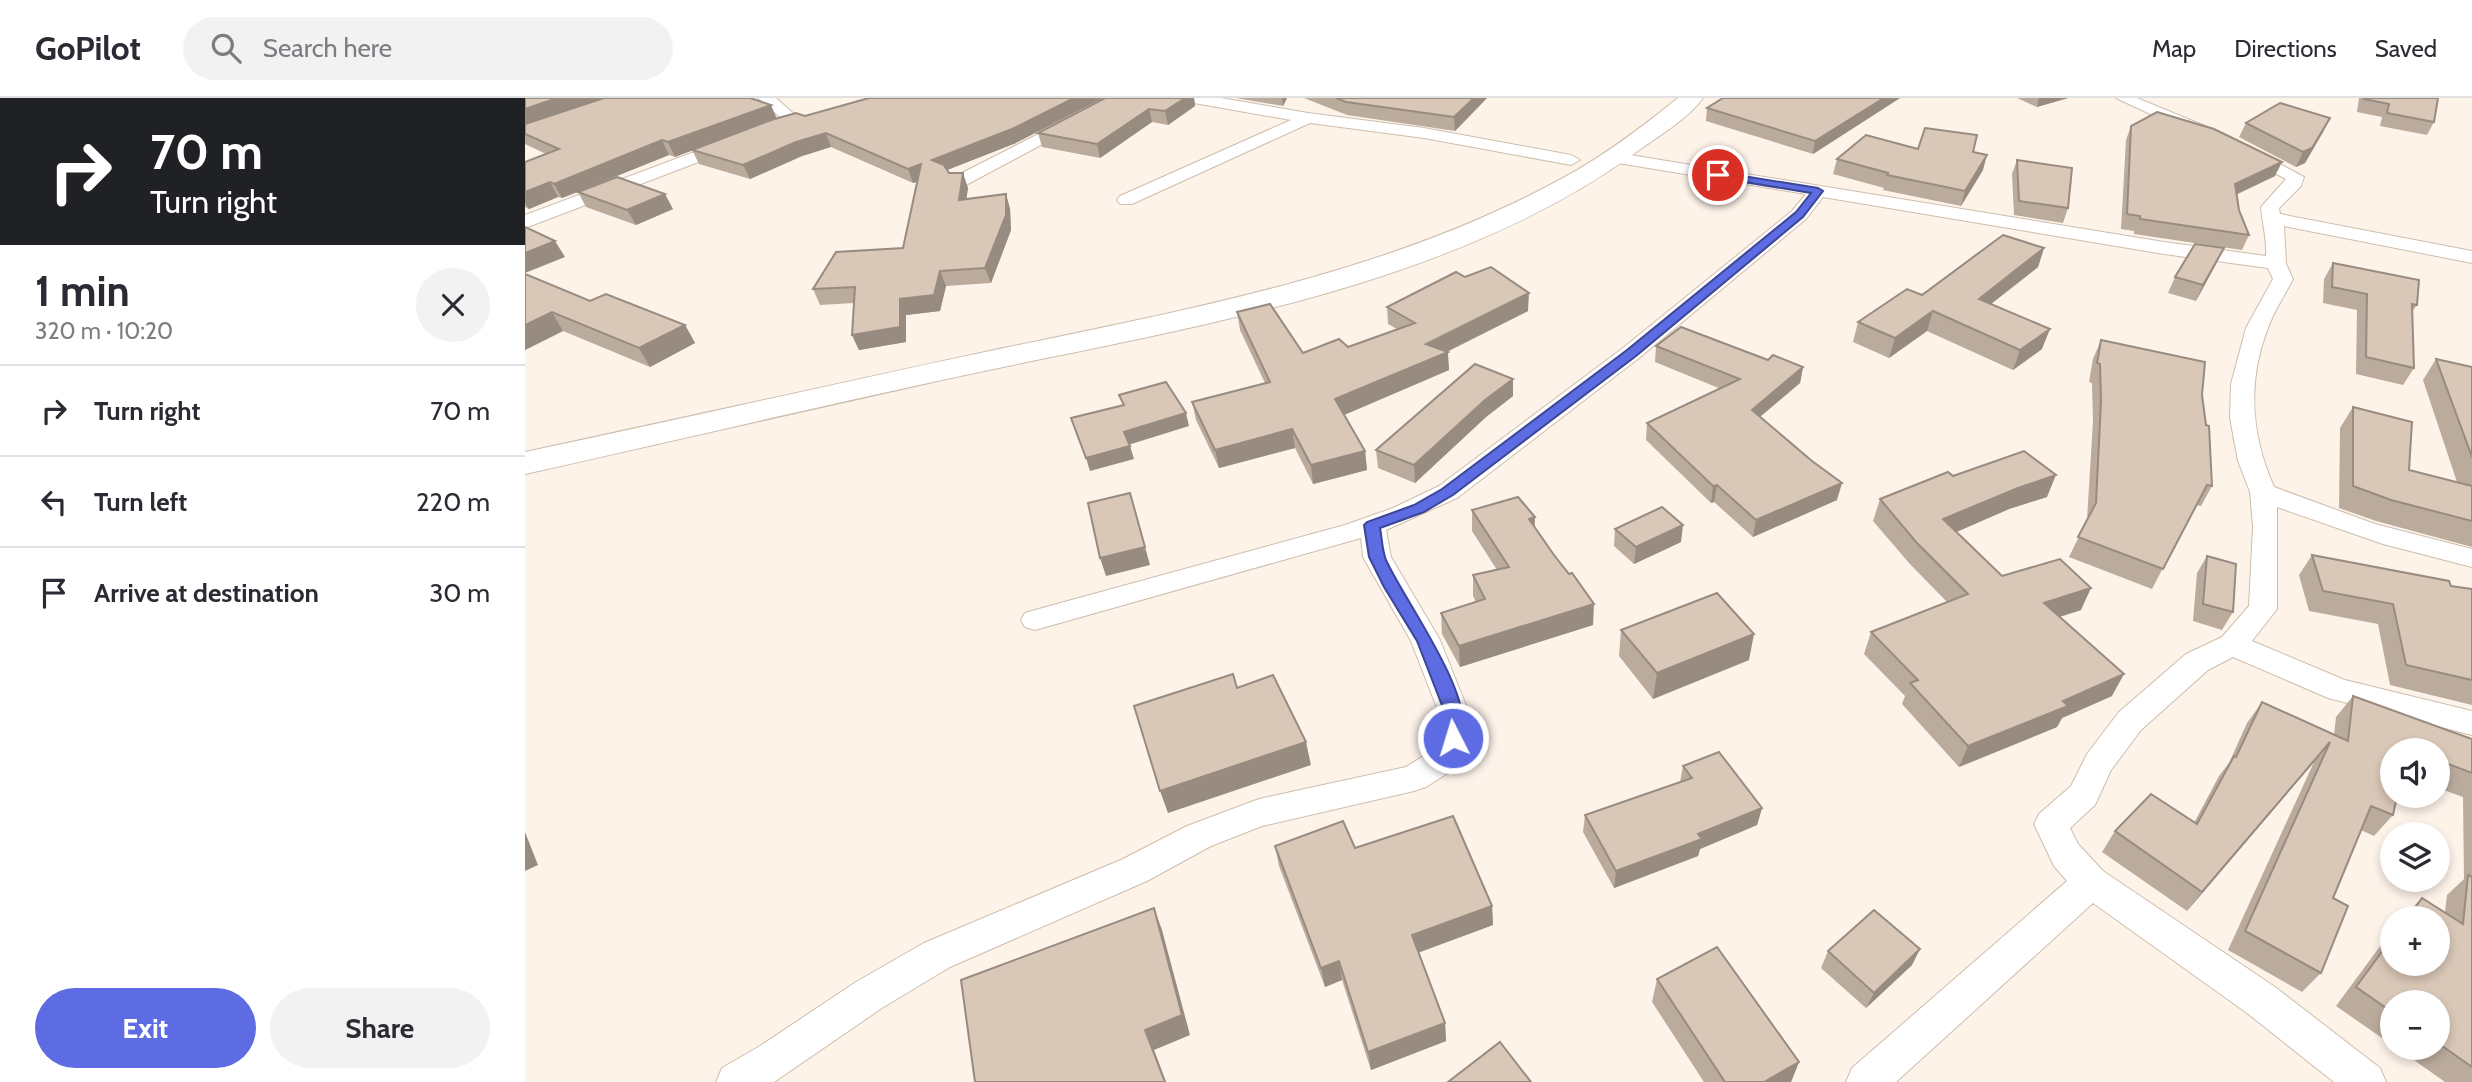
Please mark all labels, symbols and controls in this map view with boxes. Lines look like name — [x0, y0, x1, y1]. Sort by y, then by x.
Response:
search box — [183, 17, 673, 80]
text: GoPilot — [35, 28, 141, 68]
icon: search — [207, 29, 245, 67]
text: Search here — [263, 32, 392, 64]
text: Map — [2152, 34, 2196, 63]
text: Directions — [2234, 34, 2337, 63]
text: Saved — [2375, 34, 2437, 63]
text: 70 m — [150, 122, 263, 181]
icon: right — [35, 126, 126, 217]
pin — [1688, 145, 1748, 205]
icon: arrive — [1699, 156, 1737, 194]
text: Turn right — [150, 182, 277, 221]
text: 1 min — [35, 265, 130, 317]
button: close — [416, 268, 490, 342]
text: 320 m · 10:20 — [35, 317, 173, 345]
icon: right — [35, 392, 73, 430]
text: Turn right — [94, 395, 200, 427]
text: 70 m — [430, 395, 490, 427]
icon: left — [35, 483, 73, 521]
text: Turn left — [94, 486, 187, 518]
text: 220 m — [416, 486, 490, 518]
icon: arrive — [35, 574, 73, 612]
text: Arrive at destination — [94, 577, 319, 609]
text: 30 m — [429, 577, 490, 609]
position arrow — [1416, 701, 1490, 775]
map controls — [2380, 738, 2450, 1060]
button: sound — [2380, 738, 2450, 808]
button: layers — [2380, 822, 2450, 892]
button: + — [2380, 906, 2450, 976]
button: Exit — [35, 988, 256, 1068]
button: Share — [270, 988, 490, 1068]
button: − — [2380, 990, 2450, 1060]

